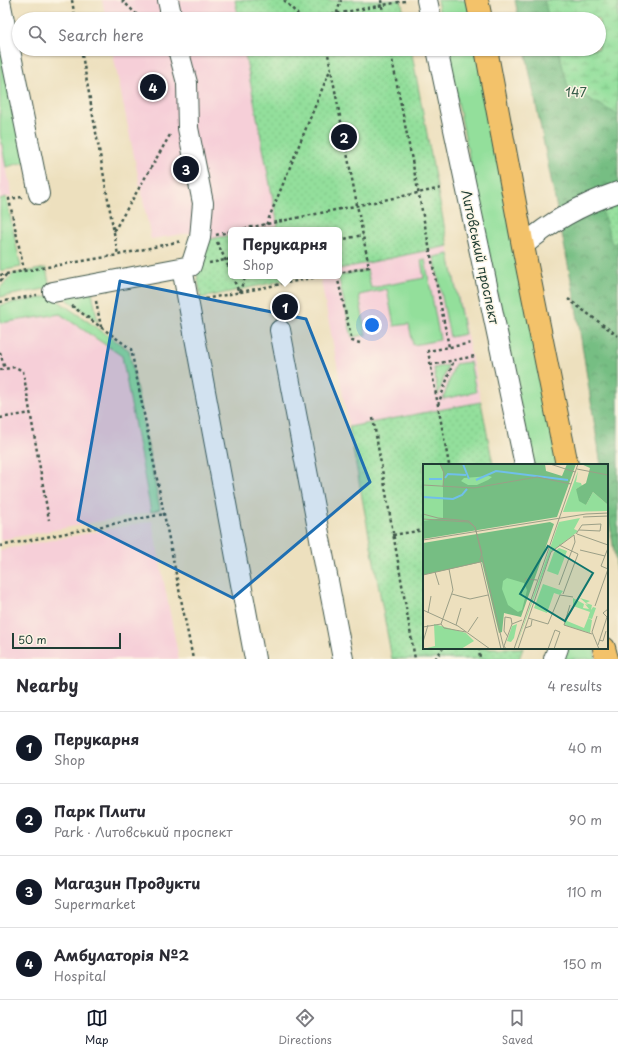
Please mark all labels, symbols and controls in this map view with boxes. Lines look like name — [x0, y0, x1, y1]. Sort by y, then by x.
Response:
search box — [12, 12, 606, 56]
icon: search — [26, 23, 48, 45]
text: Search here — [58, 23, 144, 46]
pin: 4 — [140, 72, 166, 102]
park label: 147 — [565, 82, 587, 101]
pin: 2 — [331, 122, 357, 152]
pin: 3 — [173, 154, 199, 184]
street label: Литовський проспект — [457, 188, 505, 327]
popup — [228, 227, 342, 279]
text: Перукарня — [242, 232, 328, 255]
text: Shop — [242, 255, 274, 274]
pin: 1 — [272, 292, 298, 322]
your location — [362, 315, 382, 335]
inset map — [423, 464, 608, 649]
scale bar — [12, 631, 121, 650]
text: 50 m — [18, 631, 47, 648]
text: Nearby — [16, 672, 78, 698]
text: 4 results — [548, 676, 602, 695]
text: Перукарня — [54, 727, 139, 750]
text: 1 — [26, 738, 32, 757]
text: 40 m — [568, 738, 602, 757]
text: Shop — [54, 750, 85, 769]
text: Парк Плити — [54, 799, 146, 822]
text: 2 — [24, 810, 34, 829]
text: 90 m — [569, 810, 602, 829]
text: Park · Литовський проспект — [54, 822, 232, 841]
text: Магазин Продукти — [54, 871, 200, 894]
text: 3 — [25, 882, 33, 901]
text: 110 m — [567, 882, 602, 901]
text: Supermarket — [54, 894, 136, 913]
text: Амбулаторія №2 — [54, 943, 189, 966]
text: 4 — [25, 954, 33, 973]
text: 150 m — [563, 954, 602, 973]
text: Hospital — [54, 966, 106, 985]
tab: Map — [85, 1007, 108, 1048]
tab: Directions — [278, 1007, 332, 1048]
tab: Saved — [502, 1007, 533, 1048]

